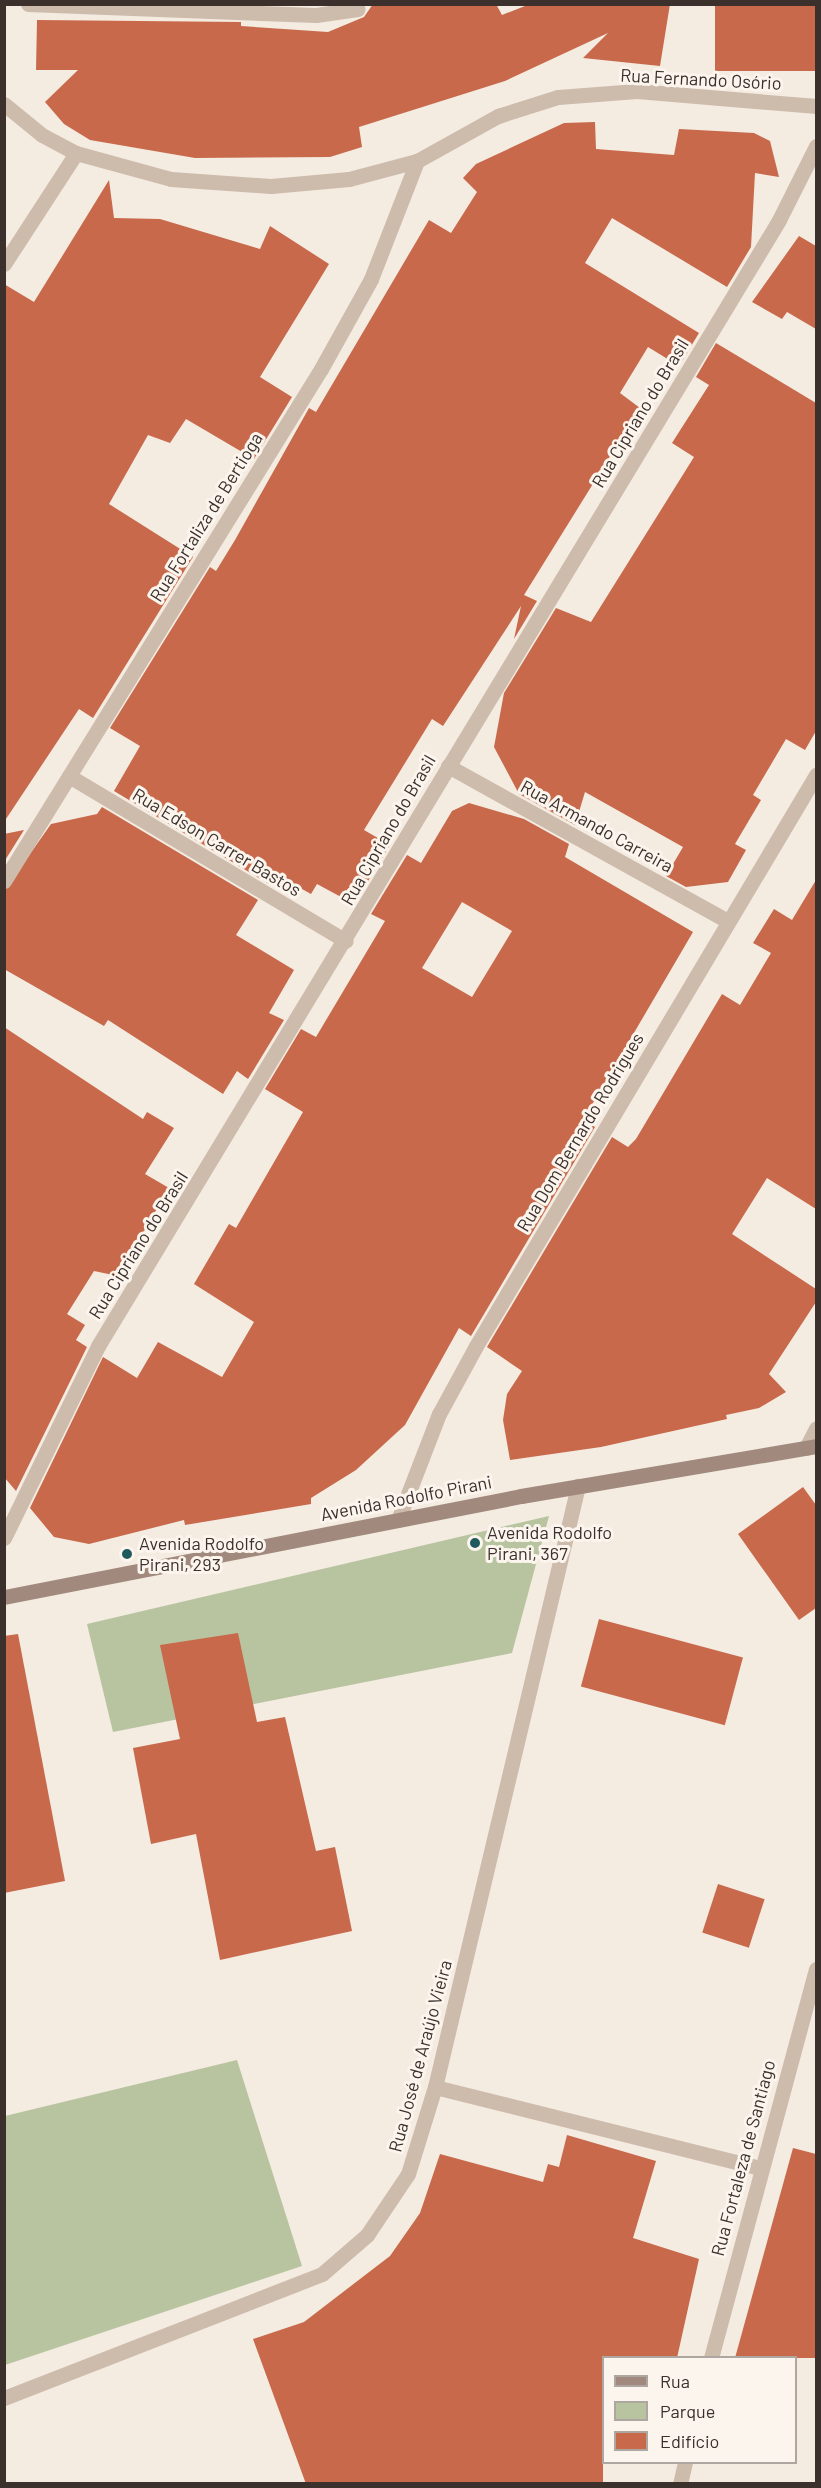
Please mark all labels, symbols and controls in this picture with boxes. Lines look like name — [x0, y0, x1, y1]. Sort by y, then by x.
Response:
street label: Rua Fernando Osório — [620, 64, 782, 94]
street label: Rua Cipriano do Brasil — [587, 335, 693, 491]
street label: Rua Fortaliza de Bertioga — [145, 428, 267, 606]
street label: Rua Cipriano do Brasil — [336, 751, 440, 909]
street label: Rua Armando Carreira — [517, 775, 677, 877]
street label: Rua Edson Carrer Bastos — [129, 783, 305, 901]
street label: Rua Dom Bernardo Rodrigues — [512, 1029, 648, 1235]
street label: Rua Cipriano do Brasil — [84, 1167, 192, 1323]
street label: Avenida Rodolfo Pirani — [319, 1471, 493, 1525]
place label: Avenida Rodolfo Pirani, 367 — [487, 1522, 612, 1564]
place label: Avenida Rodolfo Pirani, 293 — [139, 1533, 264, 1576]
marker: Avenida Rodolfo Pirani, 367 — [468, 1536, 482, 1550]
marker: Avenida Rodolfo Pirani, 293 — [120, 1547, 134, 1561]
street label: Rua José de Araújo Vieira — [384, 1958, 456, 2154]
street label: Rua Fortaleza de Santiago — [706, 2058, 780, 2258]
legend — [602, 2356, 797, 2464]
text: Rua — [660, 2370, 690, 2392]
text: Parque — [660, 2400, 715, 2422]
text: Edifício — [660, 2430, 719, 2452]

